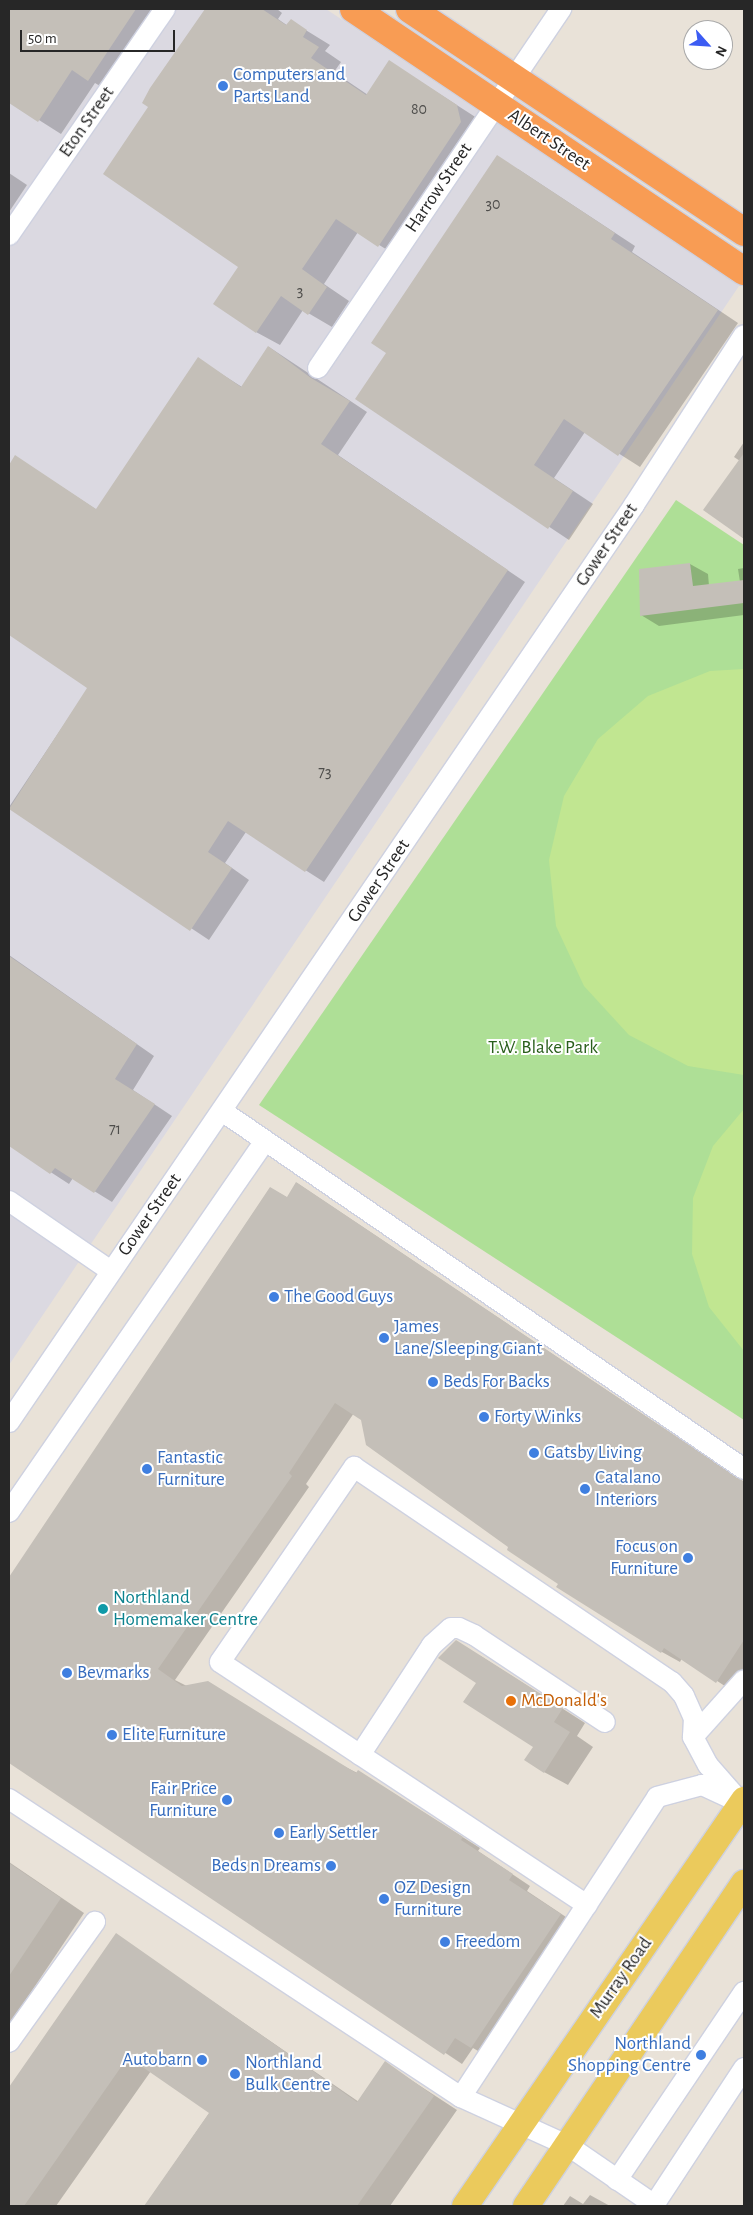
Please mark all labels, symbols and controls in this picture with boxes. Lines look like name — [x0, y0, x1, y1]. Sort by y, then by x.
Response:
scale bar — [22, 20, 178, 52]
north arrow — [683, 20, 733, 70]
text: 50 m — [28, 31, 57, 46]
text: N — [712, 44, 729, 59]
place label: Computers and Parts Land — [233, 64, 345, 108]
marker: Computers and Parts Land — [217, 80, 229, 92]
street label: Eton Street — [54, 82, 120, 162]
house number: 80 — [411, 99, 427, 119]
street label: Albert Street — [504, 104, 594, 176]
street label: Harrow Street — [401, 139, 477, 237]
house number: 30 — [485, 194, 501, 214]
house number: 3 — [297, 281, 303, 301]
street label: Gower Street — [571, 499, 643, 591]
house number: 73 — [318, 762, 332, 782]
street label: Gower Street — [343, 835, 415, 927]
park label: T.W. Blake Park — [488, 1037, 598, 1059]
house number: 71 — [109, 1119, 121, 1139]
street label: Gower Street — [113, 1169, 187, 1261]
place label: The Good Guys — [284, 1286, 393, 1308]
marker: The Good Guys — [268, 1291, 280, 1303]
place label: James Lane/Sleeping Giant — [394, 1316, 542, 1360]
marker: James Lane/Sleeping Giant — [378, 1332, 390, 1344]
place label: Beds For Backs — [443, 1371, 550, 1393]
marker: Beds For Backs — [427, 1376, 439, 1388]
place label: Forty Winks — [494, 1406, 581, 1428]
marker: Forty Winks — [478, 1411, 490, 1423]
place label: Gatsby Living — [544, 1442, 642, 1464]
place label: Fantastic Furniture — [157, 1447, 225, 1491]
marker: Gatsby Living — [528, 1447, 540, 1459]
marker: Fantastic Furniture — [141, 1463, 153, 1475]
place label: Catalano Interiors — [595, 1467, 661, 1511]
marker: Catalano Interiors — [579, 1483, 591, 1495]
place label: Focus on Furniture — [610, 1536, 678, 1580]
marker: Focus on Furniture — [682, 1552, 694, 1564]
place label: Northland Homemaker Centre — [113, 1587, 258, 1631]
marker: Northland Homemaker Centre — [97, 1603, 109, 1615]
place label: Bevmarks — [77, 1662, 149, 1684]
marker: Bevmarks — [61, 1667, 73, 1679]
place label: McDonald's — [521, 1690, 607, 1712]
marker: McDonald's — [505, 1695, 517, 1707]
place label: Elite Furniture — [122, 1724, 226, 1746]
marker: Elite Furniture — [106, 1729, 118, 1741]
place label: Fair Price Furniture — [149, 1778, 217, 1822]
marker: Fair Price Furniture — [221, 1794, 233, 1806]
place label: Early Settler — [289, 1822, 378, 1844]
marker: Early Settler — [273, 1827, 285, 1839]
place label: Beds n Dreams — [211, 1855, 321, 1877]
marker: Beds n Dreams — [325, 1860, 337, 1872]
place label: OZ Design Furniture — [394, 1877, 471, 1921]
marker: OZ Design Furniture — [378, 1893, 390, 1905]
place label: Freedom — [455, 1931, 520, 1953]
street label: Murray Road — [585, 1933, 657, 2023]
marker: Freedom — [439, 1936, 451, 1948]
place label: Northland Shopping Centre — [568, 2033, 691, 2077]
place label: Autobarn — [122, 2049, 192, 2071]
marker: Northland Shopping Centre — [695, 2049, 707, 2061]
place label: Northland Bulk Centre — [245, 2052, 330, 2096]
marker: Autobarn — [196, 2054, 208, 2066]
marker: Northland Bulk Centre — [229, 2068, 241, 2080]

